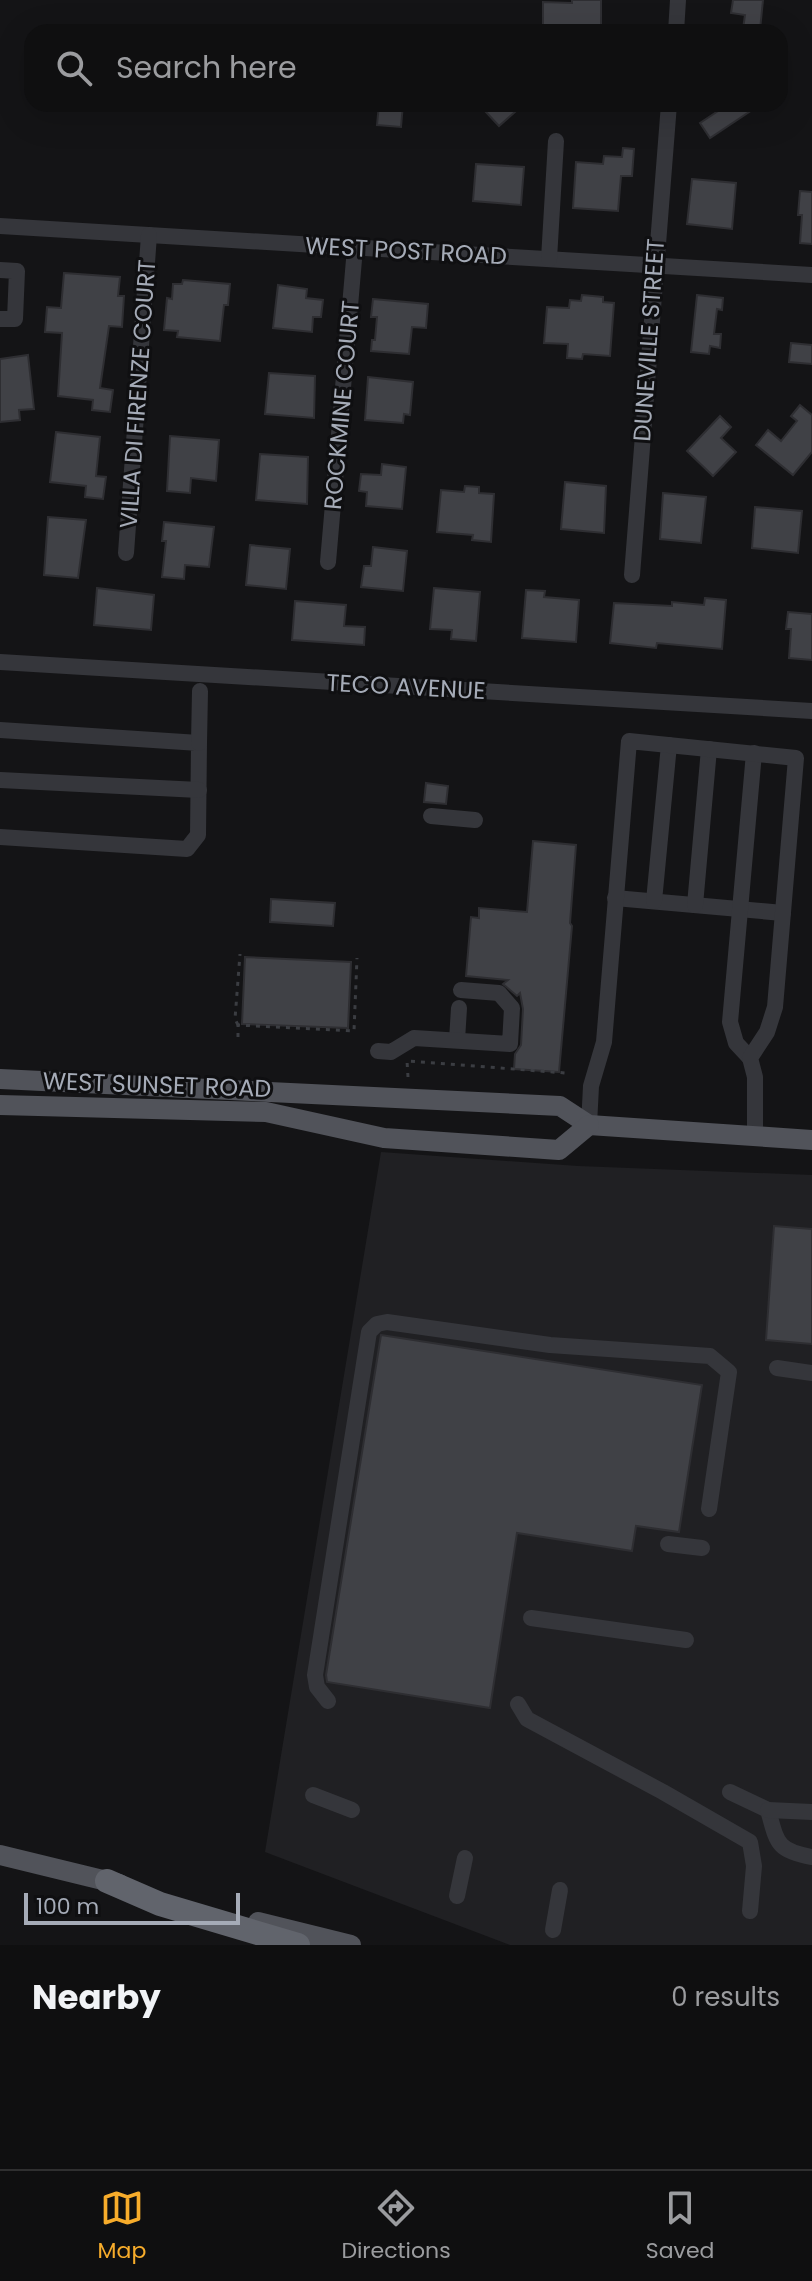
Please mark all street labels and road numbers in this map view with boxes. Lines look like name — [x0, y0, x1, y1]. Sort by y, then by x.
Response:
street label: WEST POST ROAD — [304, 229, 508, 272]
street label: DUNEVILLE STREET — [625, 237, 672, 442]
street label: VILLA DI FIRENZE COURT — [112, 258, 163, 529]
street label: ROCKMINE COURT — [316, 299, 367, 511]
street label: TECO AVENUE — [326, 666, 486, 707]
street label: WEST SUNSET ROAD — [42, 1064, 272, 1105]

